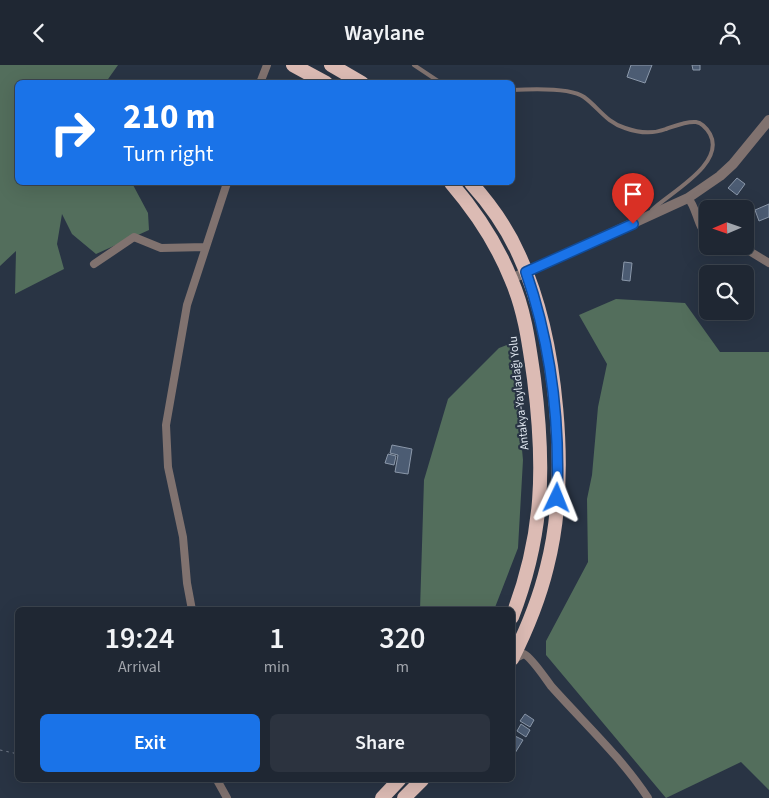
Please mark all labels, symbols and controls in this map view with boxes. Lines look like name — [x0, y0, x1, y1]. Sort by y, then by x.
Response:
text: Waylane — [344, 17, 425, 49]
icon: back — [25, 19, 53, 47]
icon: person — [716, 19, 744, 47]
text: 210 m — [123, 92, 215, 142]
icon: right — [40, 100, 105, 165]
text: Turn right — [123, 138, 213, 170]
pin — [612, 173, 654, 224]
icon: arrive — [619, 180, 647, 208]
north arrow — [699, 200, 754, 255]
map controls — [699, 200, 754, 320]
button: search — [699, 265, 754, 320]
street label: Antakya-Yayladağı Yolu — [505, 335, 533, 451]
position arrow — [530, 471, 582, 523]
text: 19:24 — [105, 617, 174, 660]
text: 1 — [269, 617, 285, 660]
text: 320 — [379, 617, 425, 660]
text: Arrival — [118, 656, 161, 678]
text: min — [264, 656, 290, 678]
text: m — [396, 656, 409, 678]
button: Exit — [40, 714, 260, 772]
button: Share — [270, 714, 490, 772]

